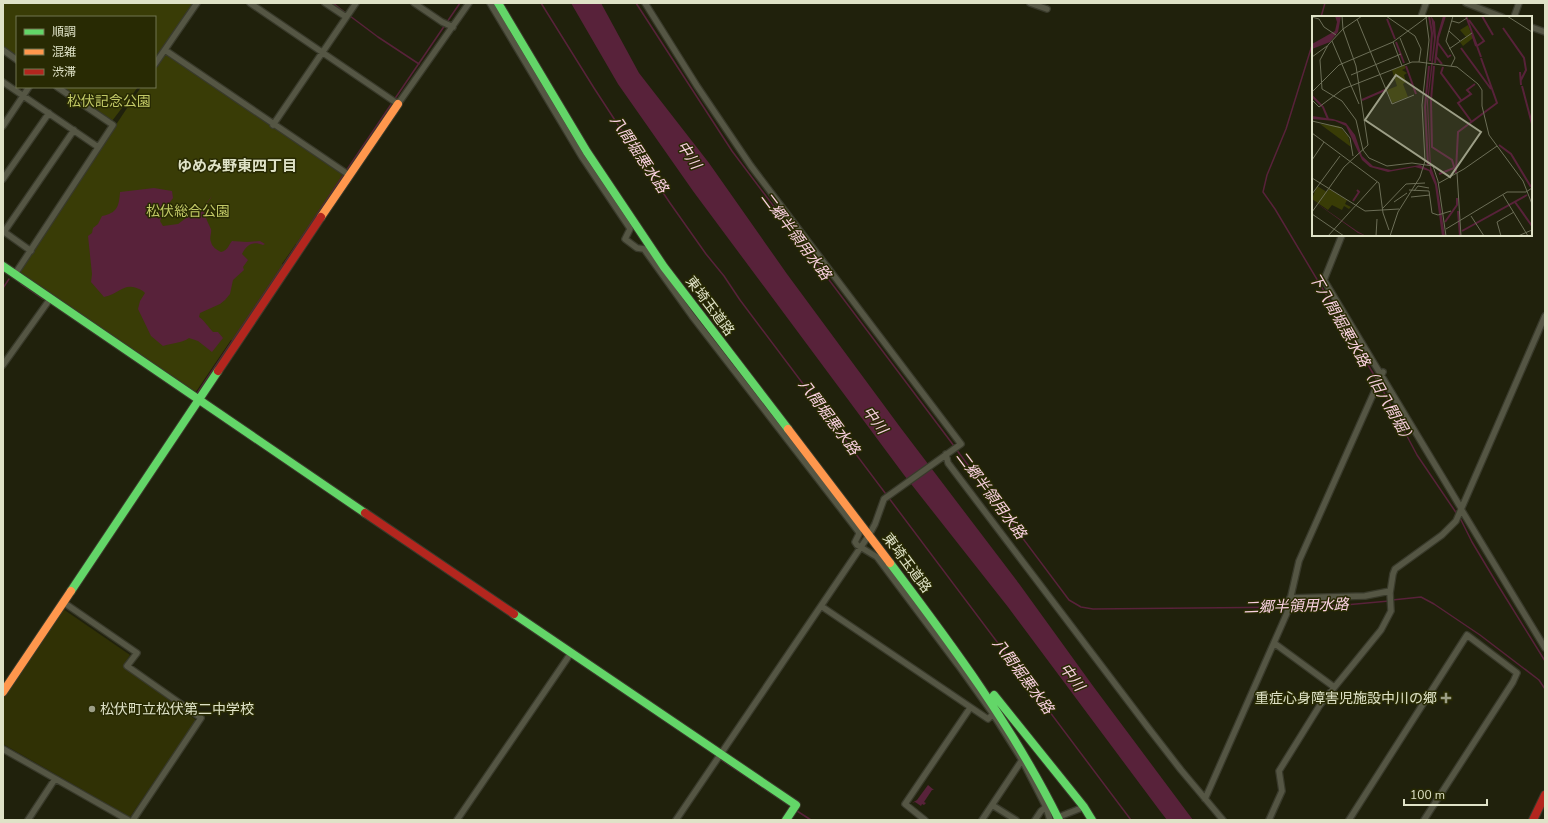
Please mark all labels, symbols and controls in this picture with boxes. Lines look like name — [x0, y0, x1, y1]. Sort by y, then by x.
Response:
legend — [16, 16, 156, 88]
inset map — [1312, 16, 1532, 236]
text: 順調 — [52, 24, 76, 40]
text: 混雑 — [52, 44, 76, 60]
text: 渋滞 — [52, 64, 76, 80]
park label: 松伏記念公園 — [67, 92, 151, 111]
water label: 八間堀悪水路 — [606, 111, 674, 199]
water label: 中川 — [672, 137, 707, 175]
district label: ゆめみ野東四丁目 — [177, 156, 297, 176]
water label: 二郷半領用水路 — [756, 188, 837, 286]
park label: 松伏総合公園 — [146, 202, 230, 221]
water label: 下八間堀悪水路（旧八間堀） — [1305, 270, 1419, 448]
street label: 東埼玉道路 — [681, 272, 739, 340]
water label: 八間堀悪水路 — [794, 375, 865, 461]
water label: 中川 — [858, 402, 893, 440]
water label: 二郷半領用水路 — [951, 447, 1032, 545]
street label: 東埼玉道路 — [878, 529, 936, 597]
water label: 二郷半領用水路 — [1243, 594, 1351, 618]
water label: 八間堀悪水路 — [988, 634, 1059, 720]
water label: 中川 — [1055, 659, 1090, 697]
place label: 重症心身障害児施設中川の郷 — [1255, 689, 1437, 708]
marker: 重症心身障害児施設中川の郷 — [1440, 692, 1452, 704]
place label: 松伏町立松伏第二中学校 — [100, 700, 254, 719]
marker: 松伏町立松伏第二中学校 — [87, 704, 97, 714]
scale bar — [1404, 781, 1487, 807]
text: 100 m — [1410, 787, 1445, 803]

